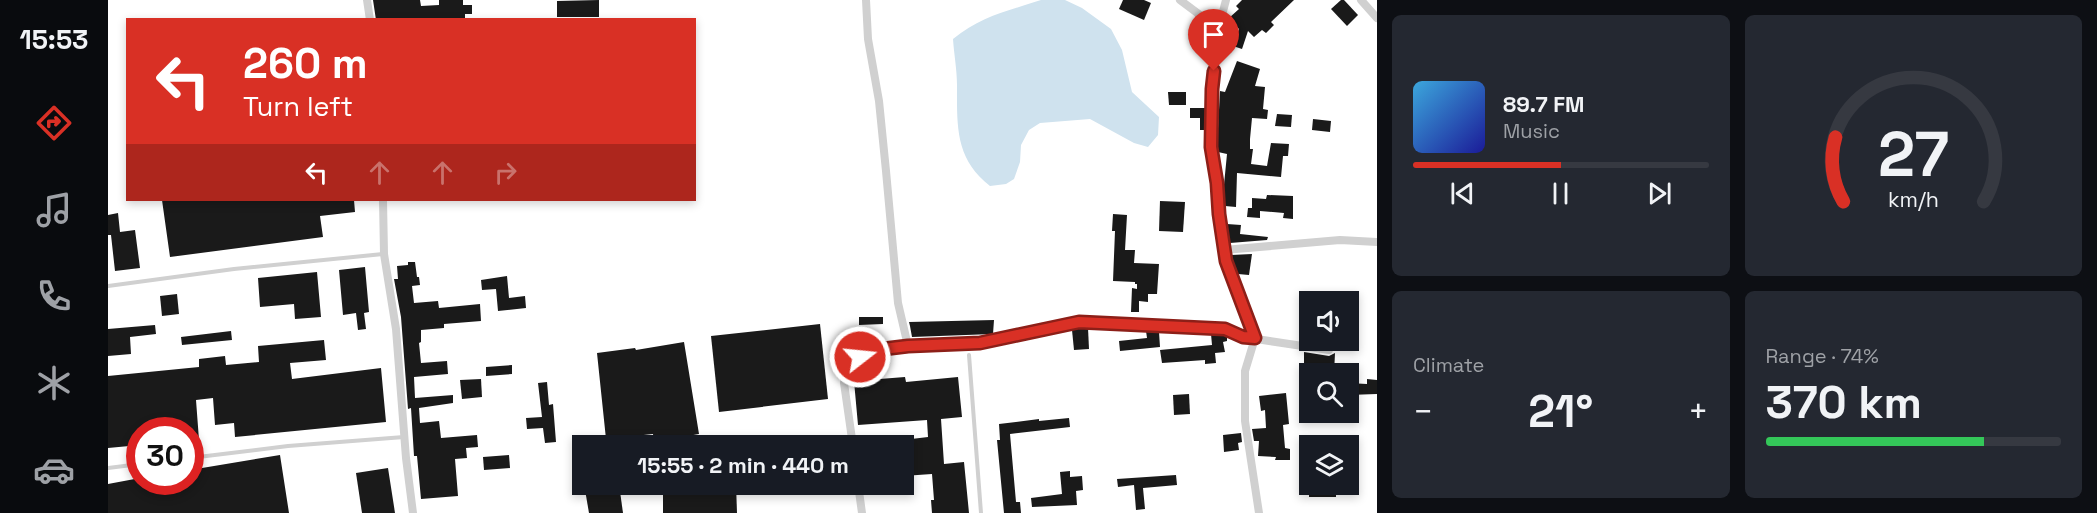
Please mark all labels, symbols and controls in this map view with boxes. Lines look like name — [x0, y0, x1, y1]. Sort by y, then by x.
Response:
pin — [1188, 9, 1239, 71]
icon: arrive — [1197, 18, 1230, 51]
text: 15:53 — [19, 22, 89, 57]
text: 260 m — [243, 37, 368, 90]
icon: left — [144, 42, 222, 120]
text: Turn left — [243, 89, 353, 124]
text: 89.7 FM — [1503, 90, 1584, 118]
icon: directions — [33, 102, 75, 144]
text: 27 — [1878, 116, 1949, 195]
text: Music — [1503, 118, 1560, 144]
icon: left — [300, 156, 333, 189]
icon: ahead — [363, 156, 396, 189]
icon: ahead — [426, 156, 459, 189]
icon: right — [489, 156, 522, 189]
icon: previous — [1446, 177, 1479, 210]
icon: pause — [1544, 177, 1577, 210]
icon: next — [1643, 177, 1676, 210]
text: km/h — [1888, 187, 1939, 214]
icon: music — [33, 189, 75, 231]
icon: phone — [33, 275, 75, 317]
map controls — [1299, 291, 1359, 495]
button: sound — [1299, 291, 1359, 351]
position arrow — [828, 325, 892, 389]
text: Range · 74% — [1766, 343, 1879, 369]
text: Climate — [1413, 352, 1484, 378]
icon: climate — [33, 362, 75, 404]
button: search — [1299, 363, 1359, 423]
text: 370 km — [1766, 374, 1922, 431]
text: 21° — [1528, 383, 1593, 440]
text: − — [1413, 391, 1433, 433]
text: + — [1688, 391, 1709, 433]
speed limit sign: 30 — [126, 417, 204, 495]
button: layers — [1299, 435, 1359, 495]
icon: car — [33, 449, 75, 491]
text: 15:55 · 2 min · 440 m — [637, 451, 849, 479]

